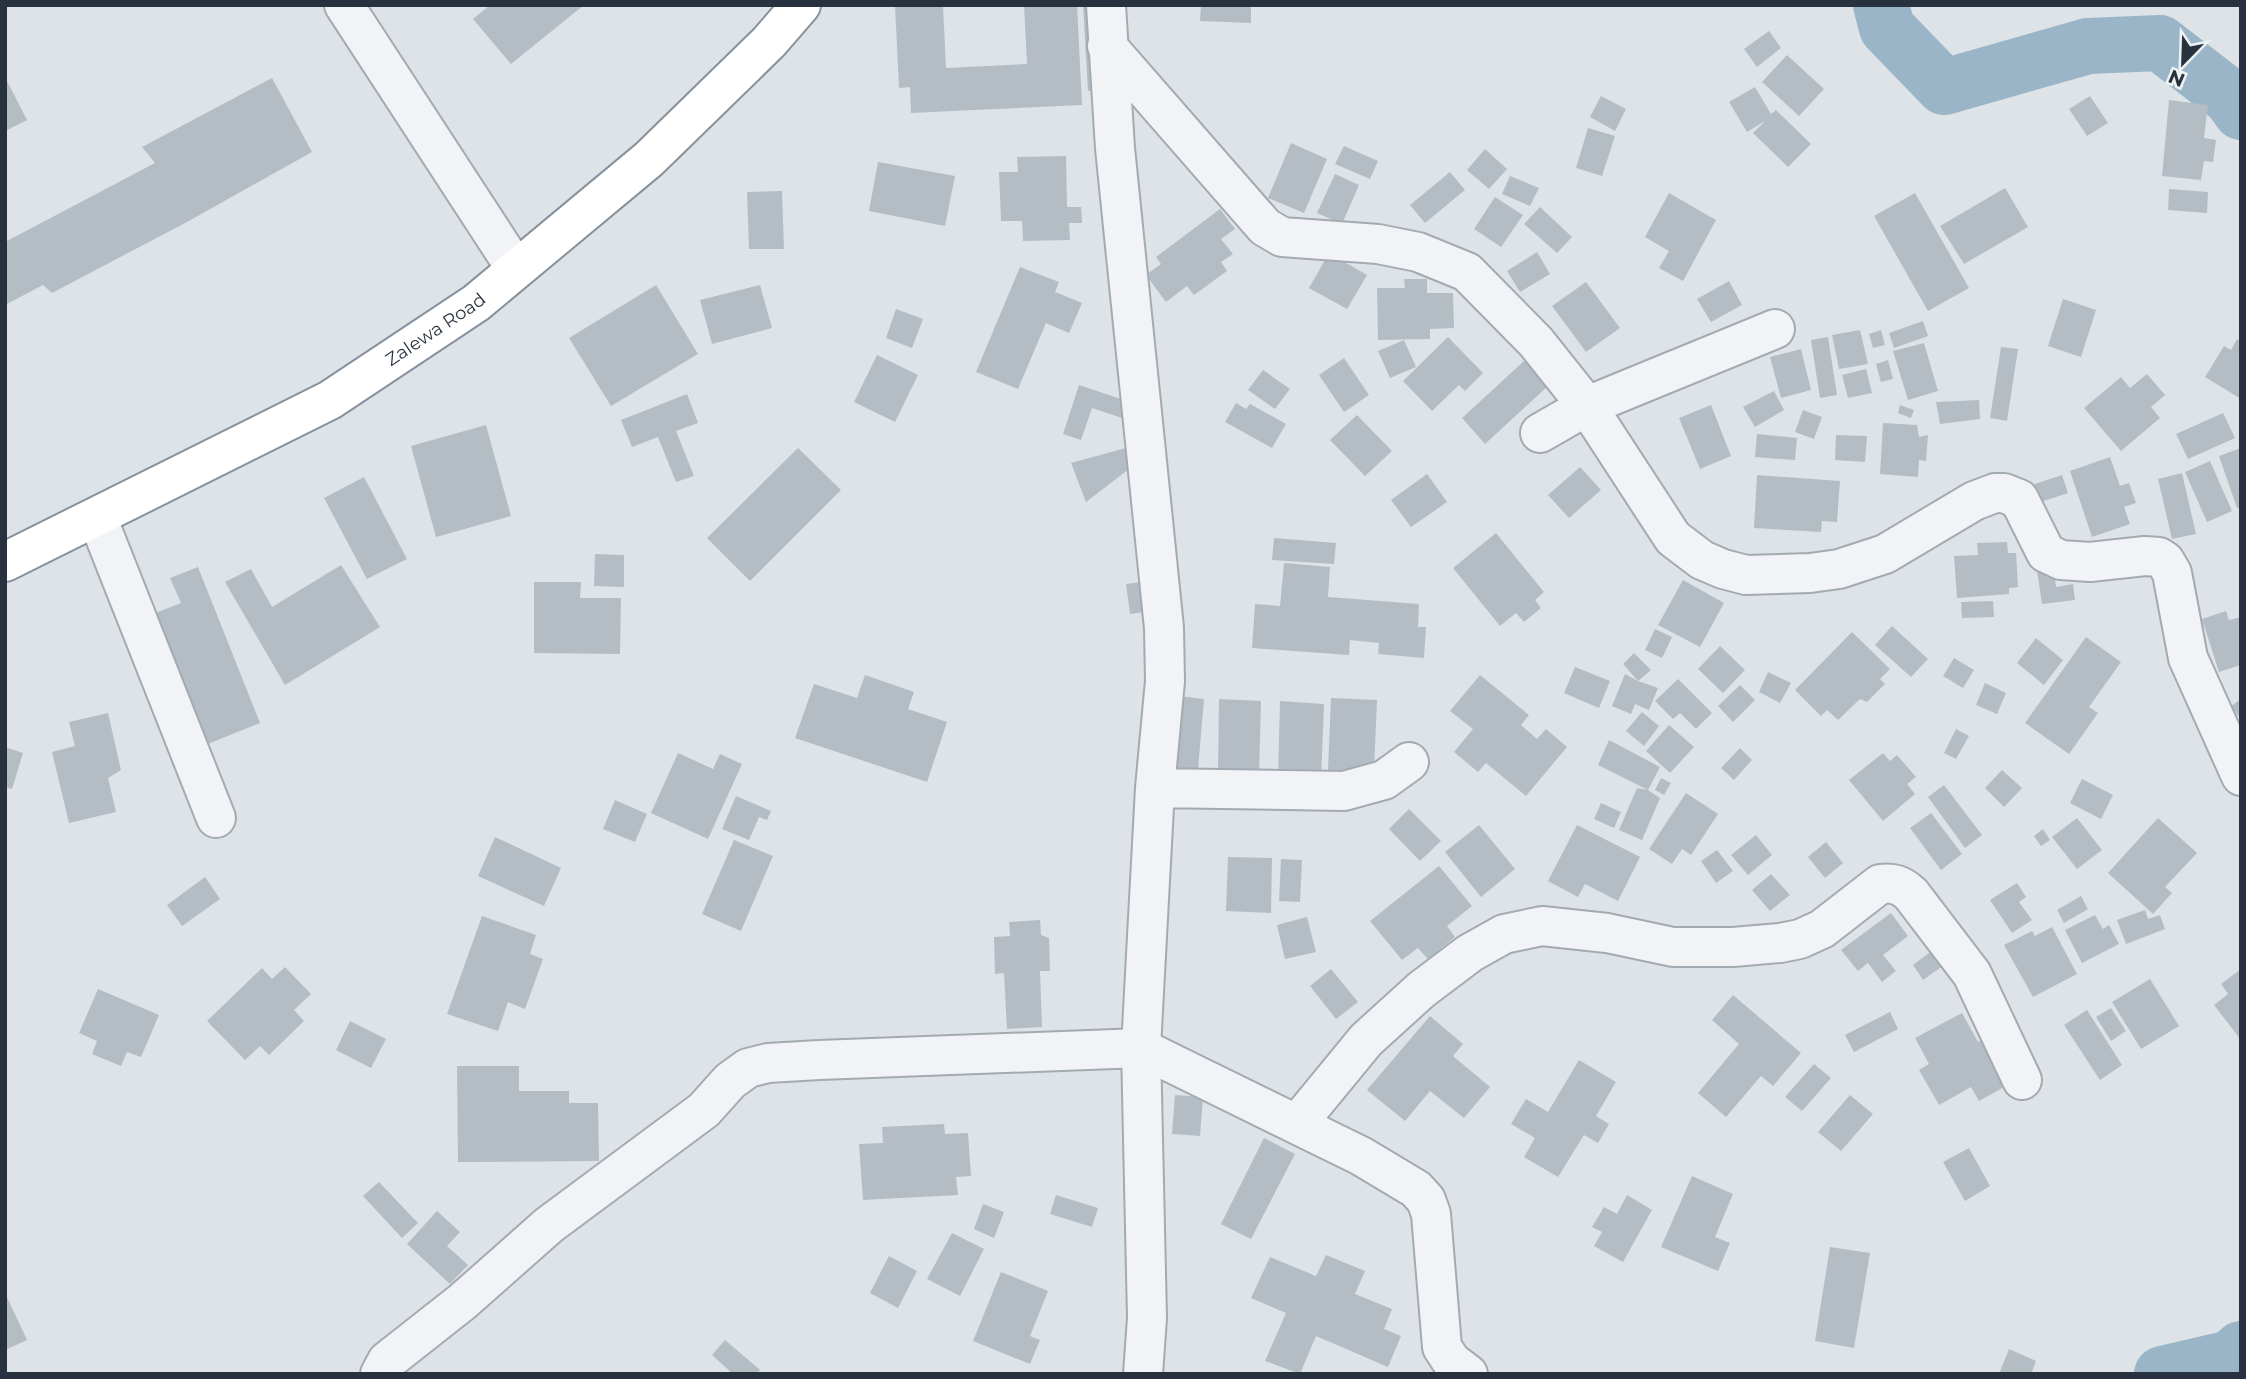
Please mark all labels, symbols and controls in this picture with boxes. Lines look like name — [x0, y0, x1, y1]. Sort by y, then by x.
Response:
north arrow — [2148, 28, 2218, 98]
text: N — [2165, 65, 2188, 92]
street label: Zalewa Road — [381, 288, 490, 371]

